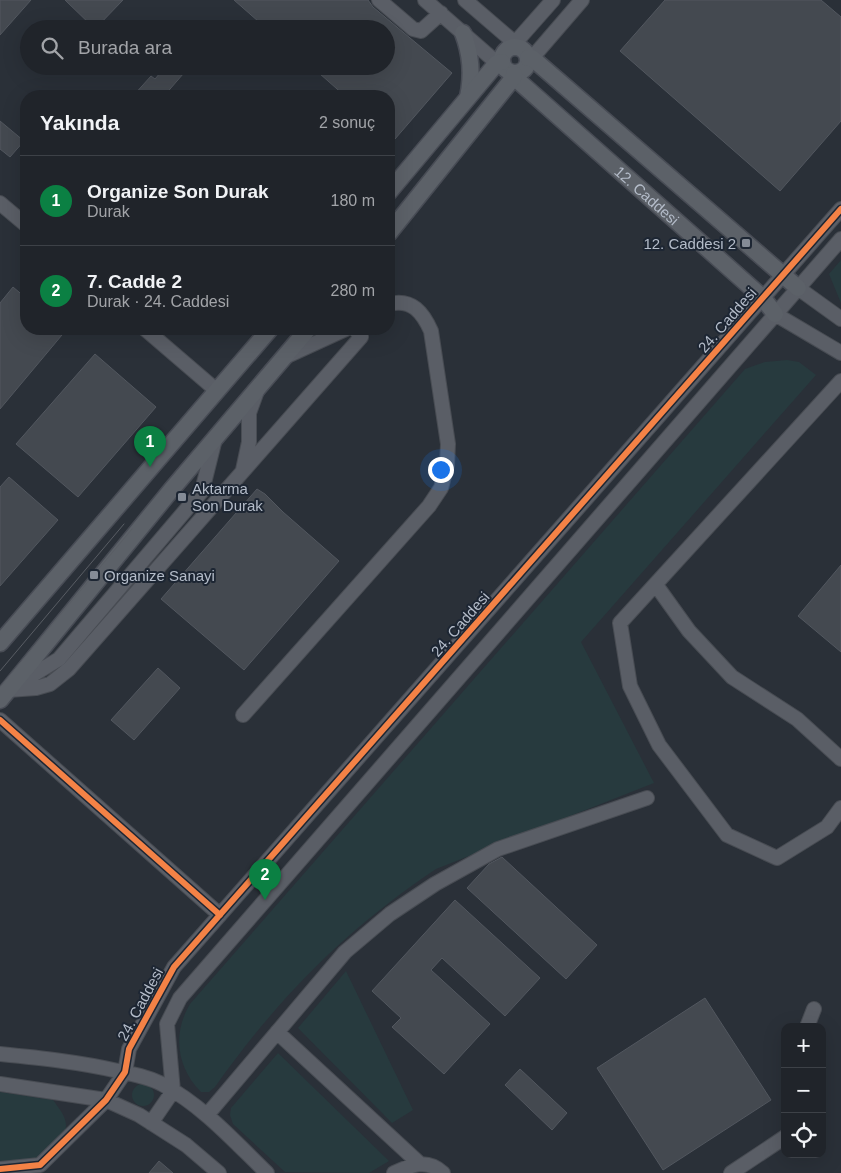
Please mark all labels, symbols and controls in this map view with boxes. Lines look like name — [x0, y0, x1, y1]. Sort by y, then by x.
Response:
search box — [20, 20, 395, 75]
icon: search — [38, 34, 66, 62]
text: Burada ara — [78, 37, 172, 58]
text: Yakında — [40, 111, 119, 134]
text: 2 sonuç — [319, 114, 375, 131]
street label: 12. Caddesi — [612, 162, 683, 228]
text: Organize Son Durak — [87, 181, 269, 202]
text: 1 — [52, 192, 60, 209]
text: 180 m — [331, 192, 375, 209]
text: Durak — [87, 203, 130, 220]
place label: 12. Caddesi 2 — [643, 235, 736, 252]
marker: 12. Caddesi 2 — [740, 237, 752, 249]
text: 7. Cadde 2 — [87, 271, 182, 292]
text: 2 — [52, 282, 60, 299]
text: 280 m — [331, 282, 375, 299]
street label: 24. Caddesi — [694, 284, 760, 356]
text: Durak · 24. Caddesi — [87, 293, 229, 310]
pin: 1 — [134, 426, 166, 467]
your location — [428, 457, 454, 483]
place label: Aktarma Son Durak — [192, 480, 263, 514]
marker: Aktarma Son Durak — [176, 491, 188, 503]
place label: Organize Sanayi — [104, 567, 215, 584]
marker: Organize Sanayi — [88, 569, 100, 581]
street label: 24. Caddesi — [427, 588, 493, 660]
pin: 2 — [249, 859, 281, 900]
street label: 24. Caddesi — [114, 965, 166, 1043]
map controls — [781, 1023, 826, 1158]
button: + — [781, 1023, 826, 1068]
button: − — [781, 1068, 826, 1113]
button: locate — [781, 1113, 826, 1158]

